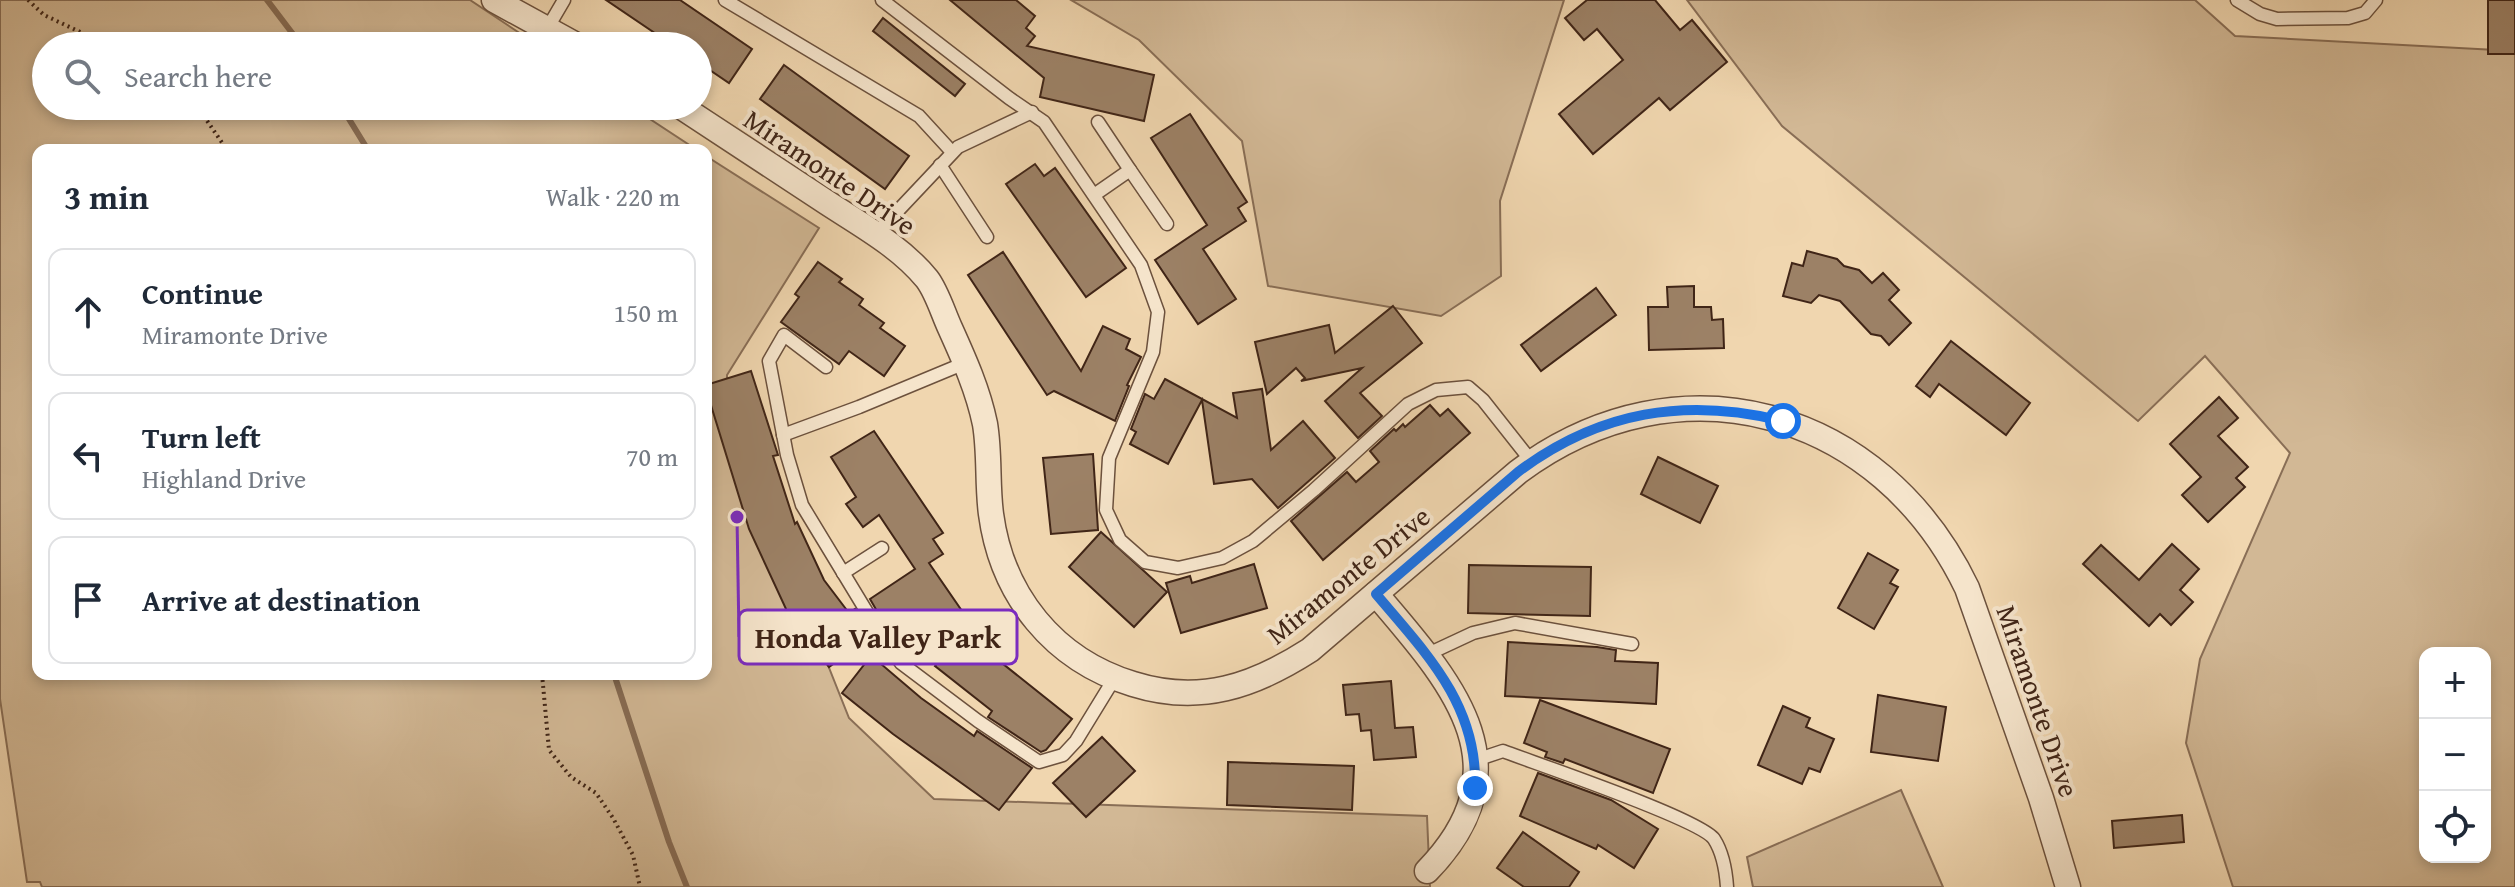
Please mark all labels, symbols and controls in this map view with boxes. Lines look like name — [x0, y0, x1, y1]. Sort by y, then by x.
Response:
search box — [32, 32, 712, 120]
icon: search — [60, 54, 104, 98]
text: Search here — [124, 54, 272, 98]
street label: Miramonte Drive — [736, 99, 925, 245]
text: 3 min — [64, 172, 149, 221]
text: Walk · 220 m — [546, 177, 680, 216]
text: Continue — [142, 271, 263, 315]
icon: ahead — [66, 290, 110, 334]
text: 150 m — [613, 293, 678, 332]
text: Miramonte Drive — [142, 315, 328, 354]
route start — [1765, 403, 1801, 439]
text: Turn left — [142, 415, 261, 459]
icon: left — [66, 434, 110, 478]
text: 70 m — [626, 437, 678, 476]
text: Highland Drive — [142, 459, 306, 498]
street label: Miramonte Drive — [1257, 496, 1438, 654]
icon: arrive — [66, 578, 110, 622]
text: Arrive at destination — [142, 578, 420, 622]
street label: Miramonte Drive — [1986, 600, 2090, 802]
callout: Honda Valley Park — [739, 610, 1017, 664]
text: Honda Valley Park — [755, 615, 1002, 659]
map controls — [2419, 647, 2491, 863]
button: + — [2419, 647, 2491, 719]
button: − — [2419, 719, 2491, 791]
route end — [1457, 770, 1493, 806]
button: locate — [2419, 791, 2491, 863]

